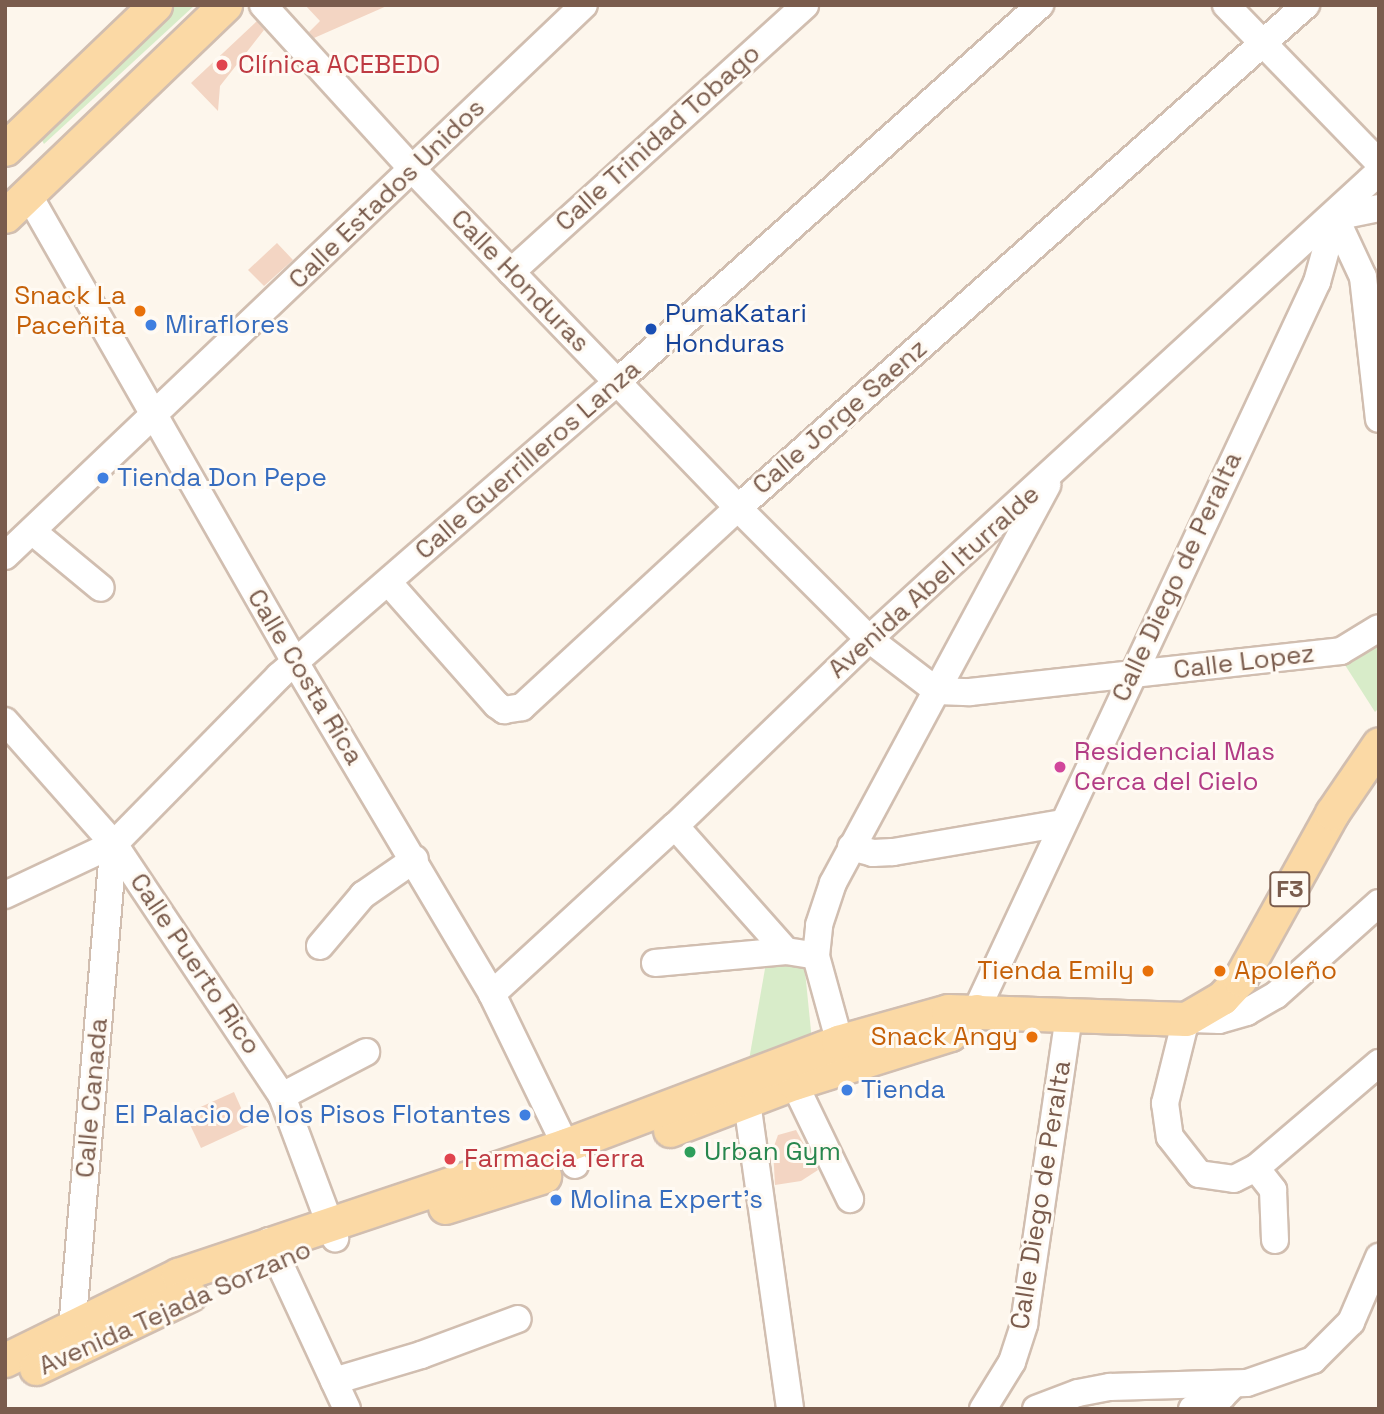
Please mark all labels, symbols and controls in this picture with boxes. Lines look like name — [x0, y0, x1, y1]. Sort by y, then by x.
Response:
street label: Calle Trinidad Tobago — [549, 37, 767, 239]
place label: Clínica ACEBEDO — [238, 49, 441, 81]
marker: Clínica ACEBEDO — [212, 55, 232, 75]
street label: Calle Estados Unidos — [283, 92, 491, 296]
street label: Calle Honduras — [444, 203, 596, 359]
place label: Snack La Paceñita — [14, 280, 126, 342]
place label: PumaKatari Honduras — [665, 298, 807, 360]
marker: Snack La Paceñita — [132, 303, 148, 319]
place label: Miraflores — [165, 309, 289, 341]
marker: Miraflores — [143, 317, 159, 333]
marker: PumaKatari Honduras — [643, 321, 659, 337]
street label: Calle Jorge Saenz — [746, 333, 934, 501]
street label: Calle Guerrilleros Lanza — [409, 354, 647, 566]
street label: Calle Diego de Peralta — [1105, 447, 1249, 707]
place label: Tienda Don Pepe — [117, 462, 327, 494]
marker: Tienda Don Pepe — [95, 470, 111, 486]
street label: Avenida Abel Iturralde — [822, 479, 1046, 685]
street label: Calle Costa Rica — [240, 584, 370, 770]
street label: Calle Lopez — [1172, 638, 1316, 686]
place label: Residencial Mas Cerca del Cielo — [1074, 736, 1275, 798]
marker: Residencial Mas Cerca del Cielo — [1052, 759, 1068, 775]
street label: Calle Puerto Rico — [123, 867, 267, 1061]
road number: F3 — [1269, 868, 1311, 909]
place label: Tienda Emily — [977, 955, 1134, 987]
place label: Apoleño — [1234, 955, 1337, 987]
marker: Tienda Emily — [1140, 963, 1156, 979]
marker: Apoleño — [1212, 963, 1228, 979]
street label: Calle Canada — [69, 1017, 115, 1179]
place label: Snack Angy — [870, 1021, 1018, 1053]
marker: Snack Angy — [1024, 1029, 1040, 1045]
street label: Calle Diego de Peralta — [1004, 1058, 1078, 1332]
place label: Tienda — [861, 1074, 945, 1106]
marker: Tienda — [839, 1082, 855, 1098]
place label: El Palacio de los Pisos Flotantes — [115, 1099, 511, 1131]
marker: El Palacio de los Pisos Flotantes — [517, 1107, 533, 1123]
place label: Urban Gym — [704, 1136, 841, 1168]
place label: Farmacia Terra — [464, 1143, 645, 1175]
marker: Urban Gym — [682, 1144, 698, 1160]
marker: Farmacia Terra — [442, 1151, 458, 1167]
place label: Molina Expert's — [570, 1184, 763, 1216]
marker: Molina Expert's — [548, 1192, 564, 1208]
street label: Avenida Tejada Sorzano — [34, 1234, 316, 1382]

